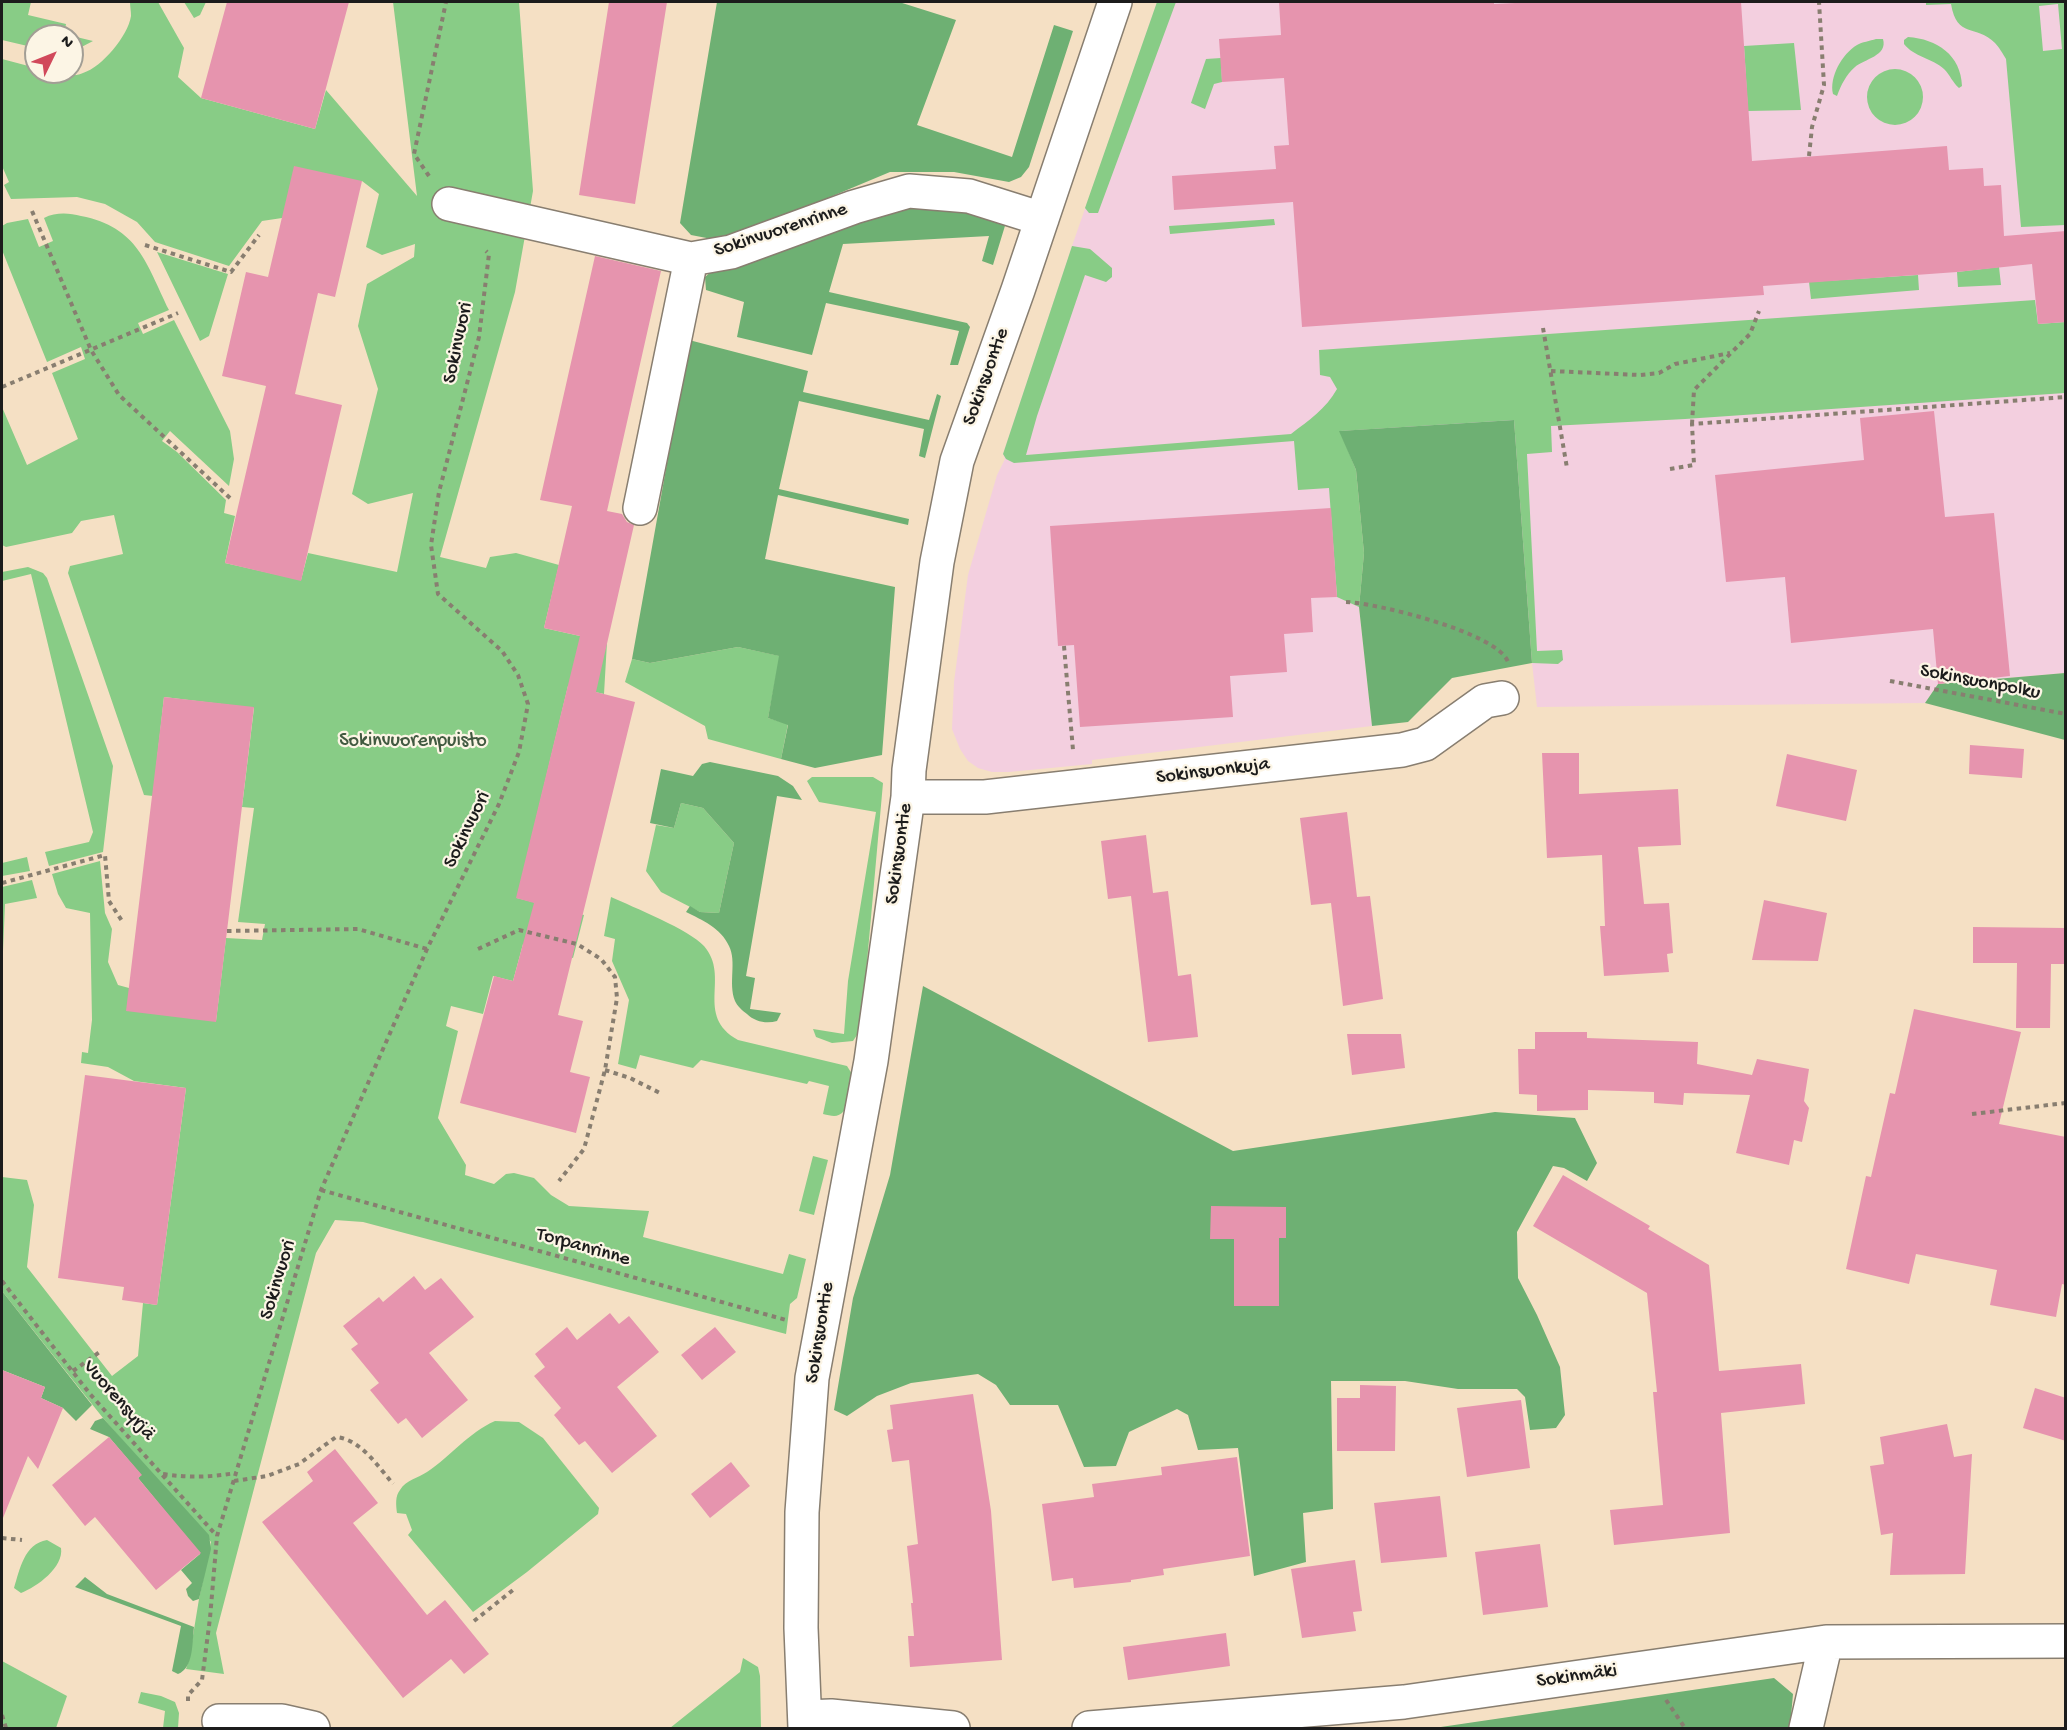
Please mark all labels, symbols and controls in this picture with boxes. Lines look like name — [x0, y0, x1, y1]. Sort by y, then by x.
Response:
north arrow — [24, 24, 84, 84]
text: N — [56, 32, 77, 53]
street label: Sokinvuorenrinne — [711, 198, 851, 264]
street label: Sokinvuori — [439, 300, 479, 386]
street label: Sokinsuontie — [958, 325, 1016, 429]
street label: Sokinsuonpolku — [1918, 660, 2042, 706]
park label: Sokinvuorenpuisto — [339, 730, 487, 754]
street label: Sokinsuonkuja — [1155, 753, 1271, 791]
street label: Sokinvuori — [439, 788, 497, 872]
street label: Sokinsuontie — [881, 802, 919, 906]
street label: Torpanrinne — [533, 1223, 633, 1273]
street label: Sokinvuori — [255, 1237, 303, 1323]
street label: Sokinsuontie — [801, 1281, 841, 1385]
street label: Vuorensyrjä — [76, 1356, 160, 1446]
street label: Sokinmäki — [1535, 1659, 1619, 1695]

